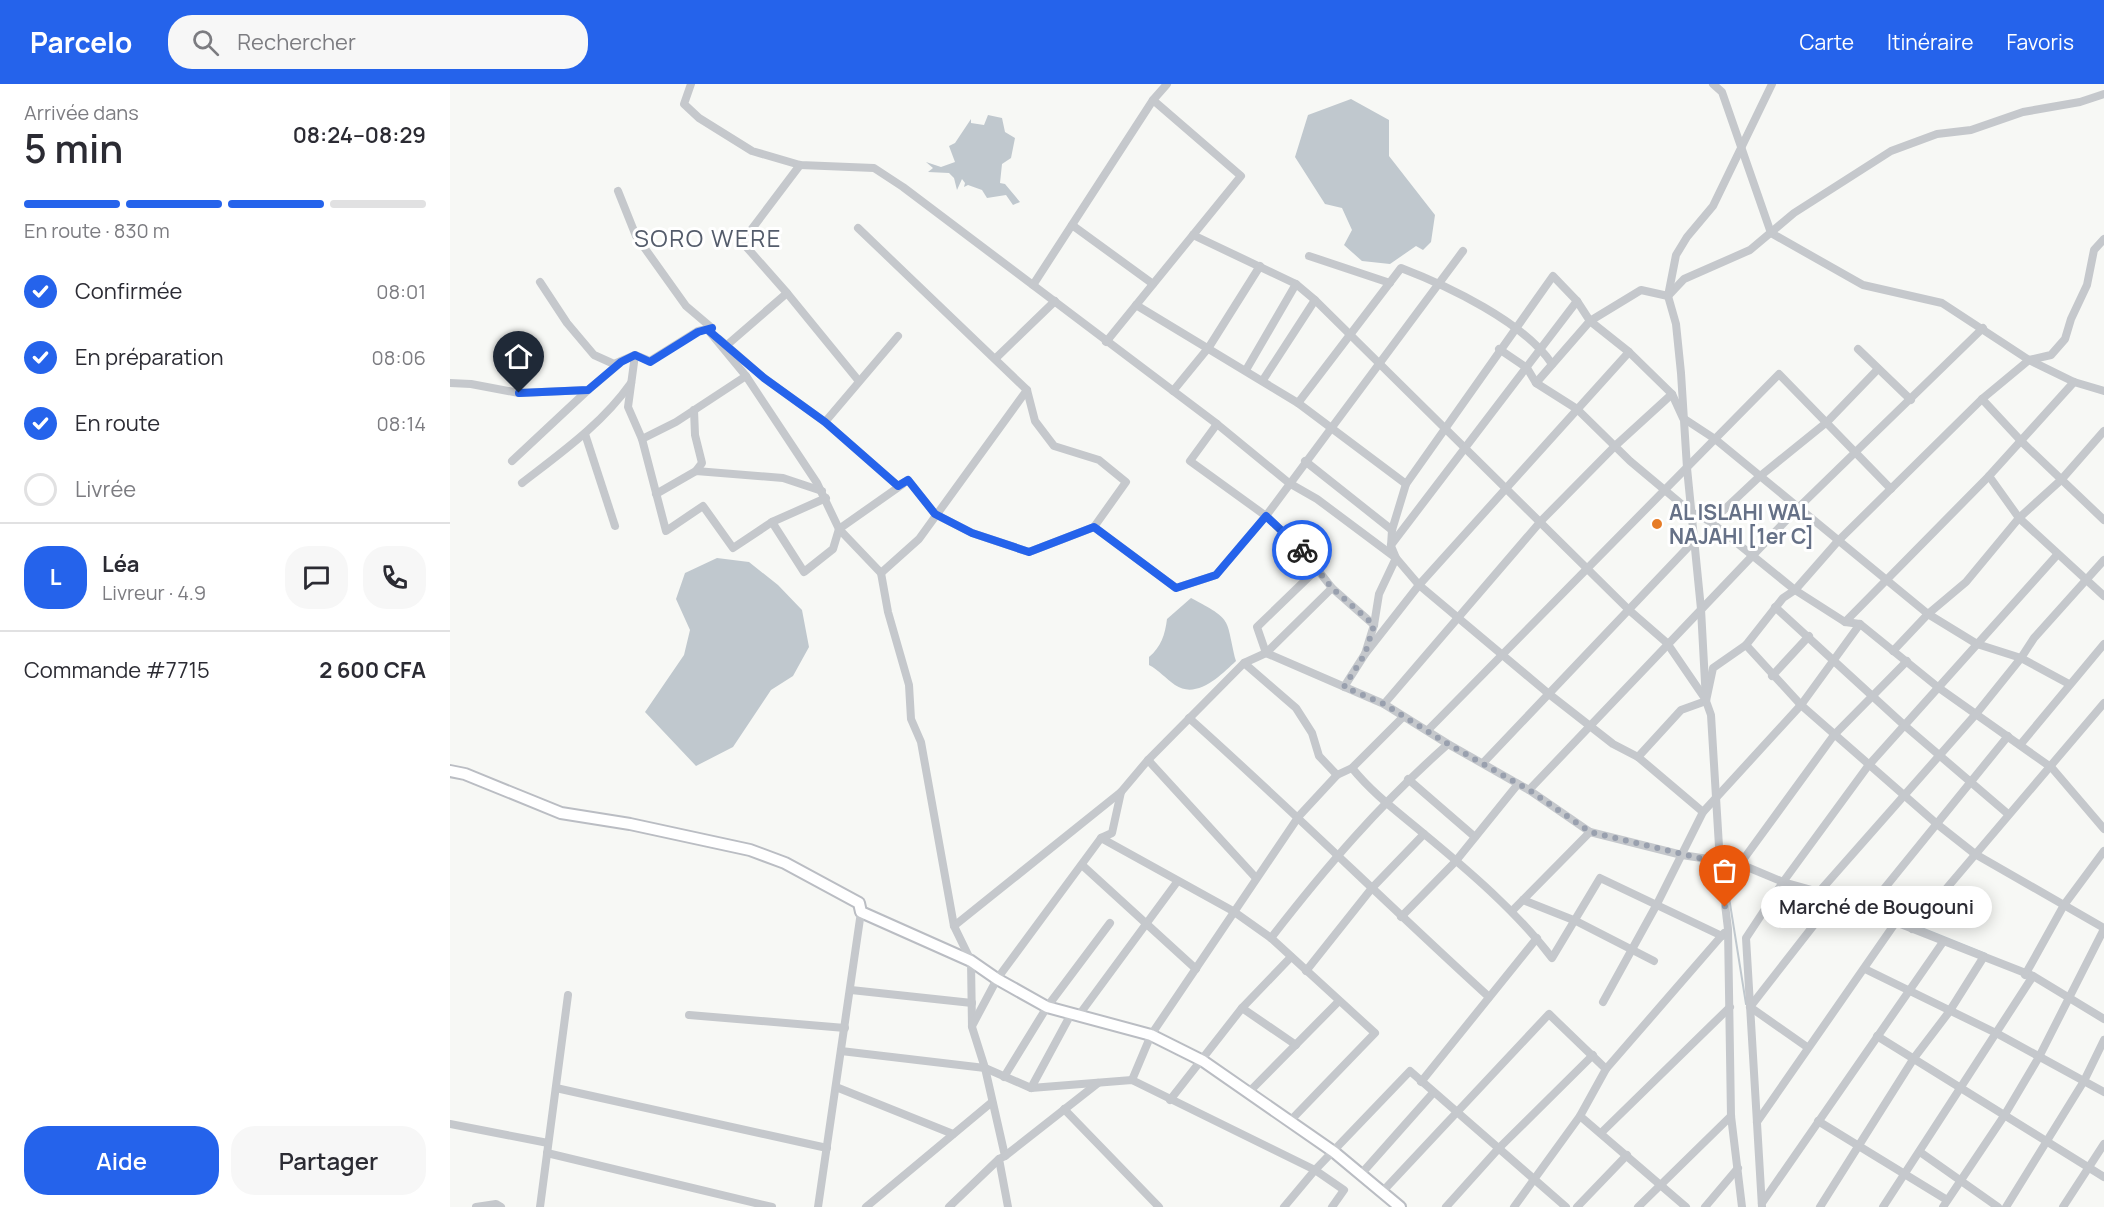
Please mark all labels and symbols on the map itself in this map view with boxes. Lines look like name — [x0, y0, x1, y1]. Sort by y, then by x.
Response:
district label: SORO WERE — [634, 221, 782, 254]
pin — [493, 331, 544, 393]
place label: AL ISLAHI WAL NAJAHI [1er C] — [1669, 498, 1814, 550]
marker: AL ISLAHI WAL NAJAHI [1er C] — [1650, 517, 1664, 531]
courier — [1272, 520, 1332, 580]
pin — [1699, 845, 1750, 907]
callout: Marché de Bougouni — [1761, 886, 1992, 928]

